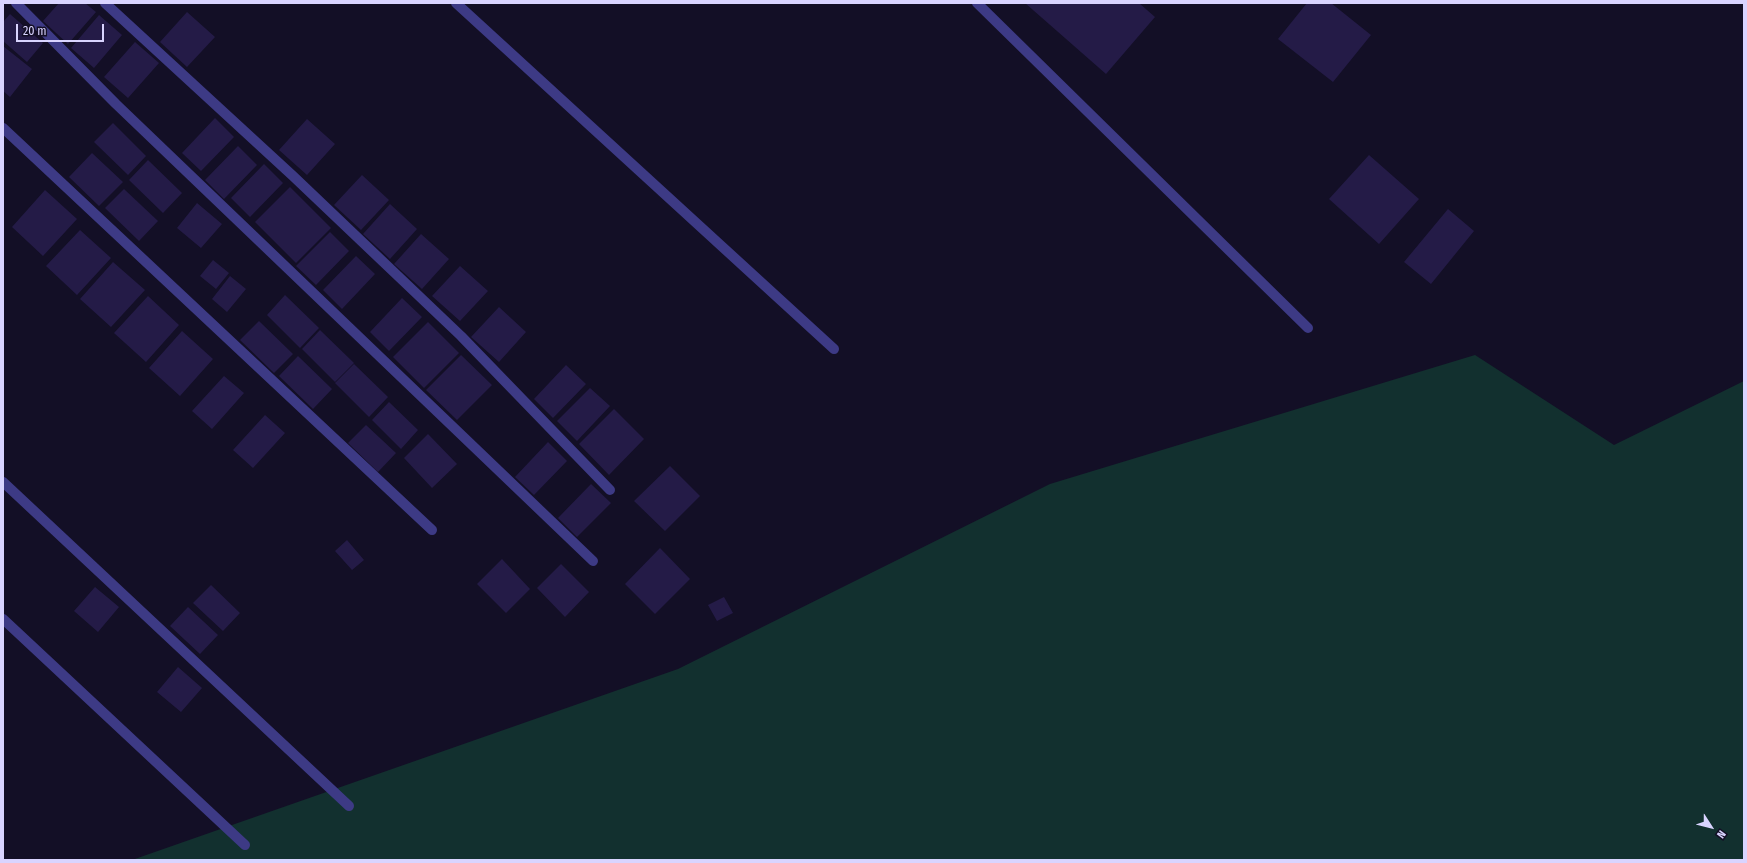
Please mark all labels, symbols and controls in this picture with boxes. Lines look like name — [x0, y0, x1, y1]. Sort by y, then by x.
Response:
scale bar — [18, 16, 106, 42]
text: 20 m — [23, 24, 47, 38]
north arrow — [1691, 807, 1731, 847]
text: N — [1714, 828, 1728, 841]

